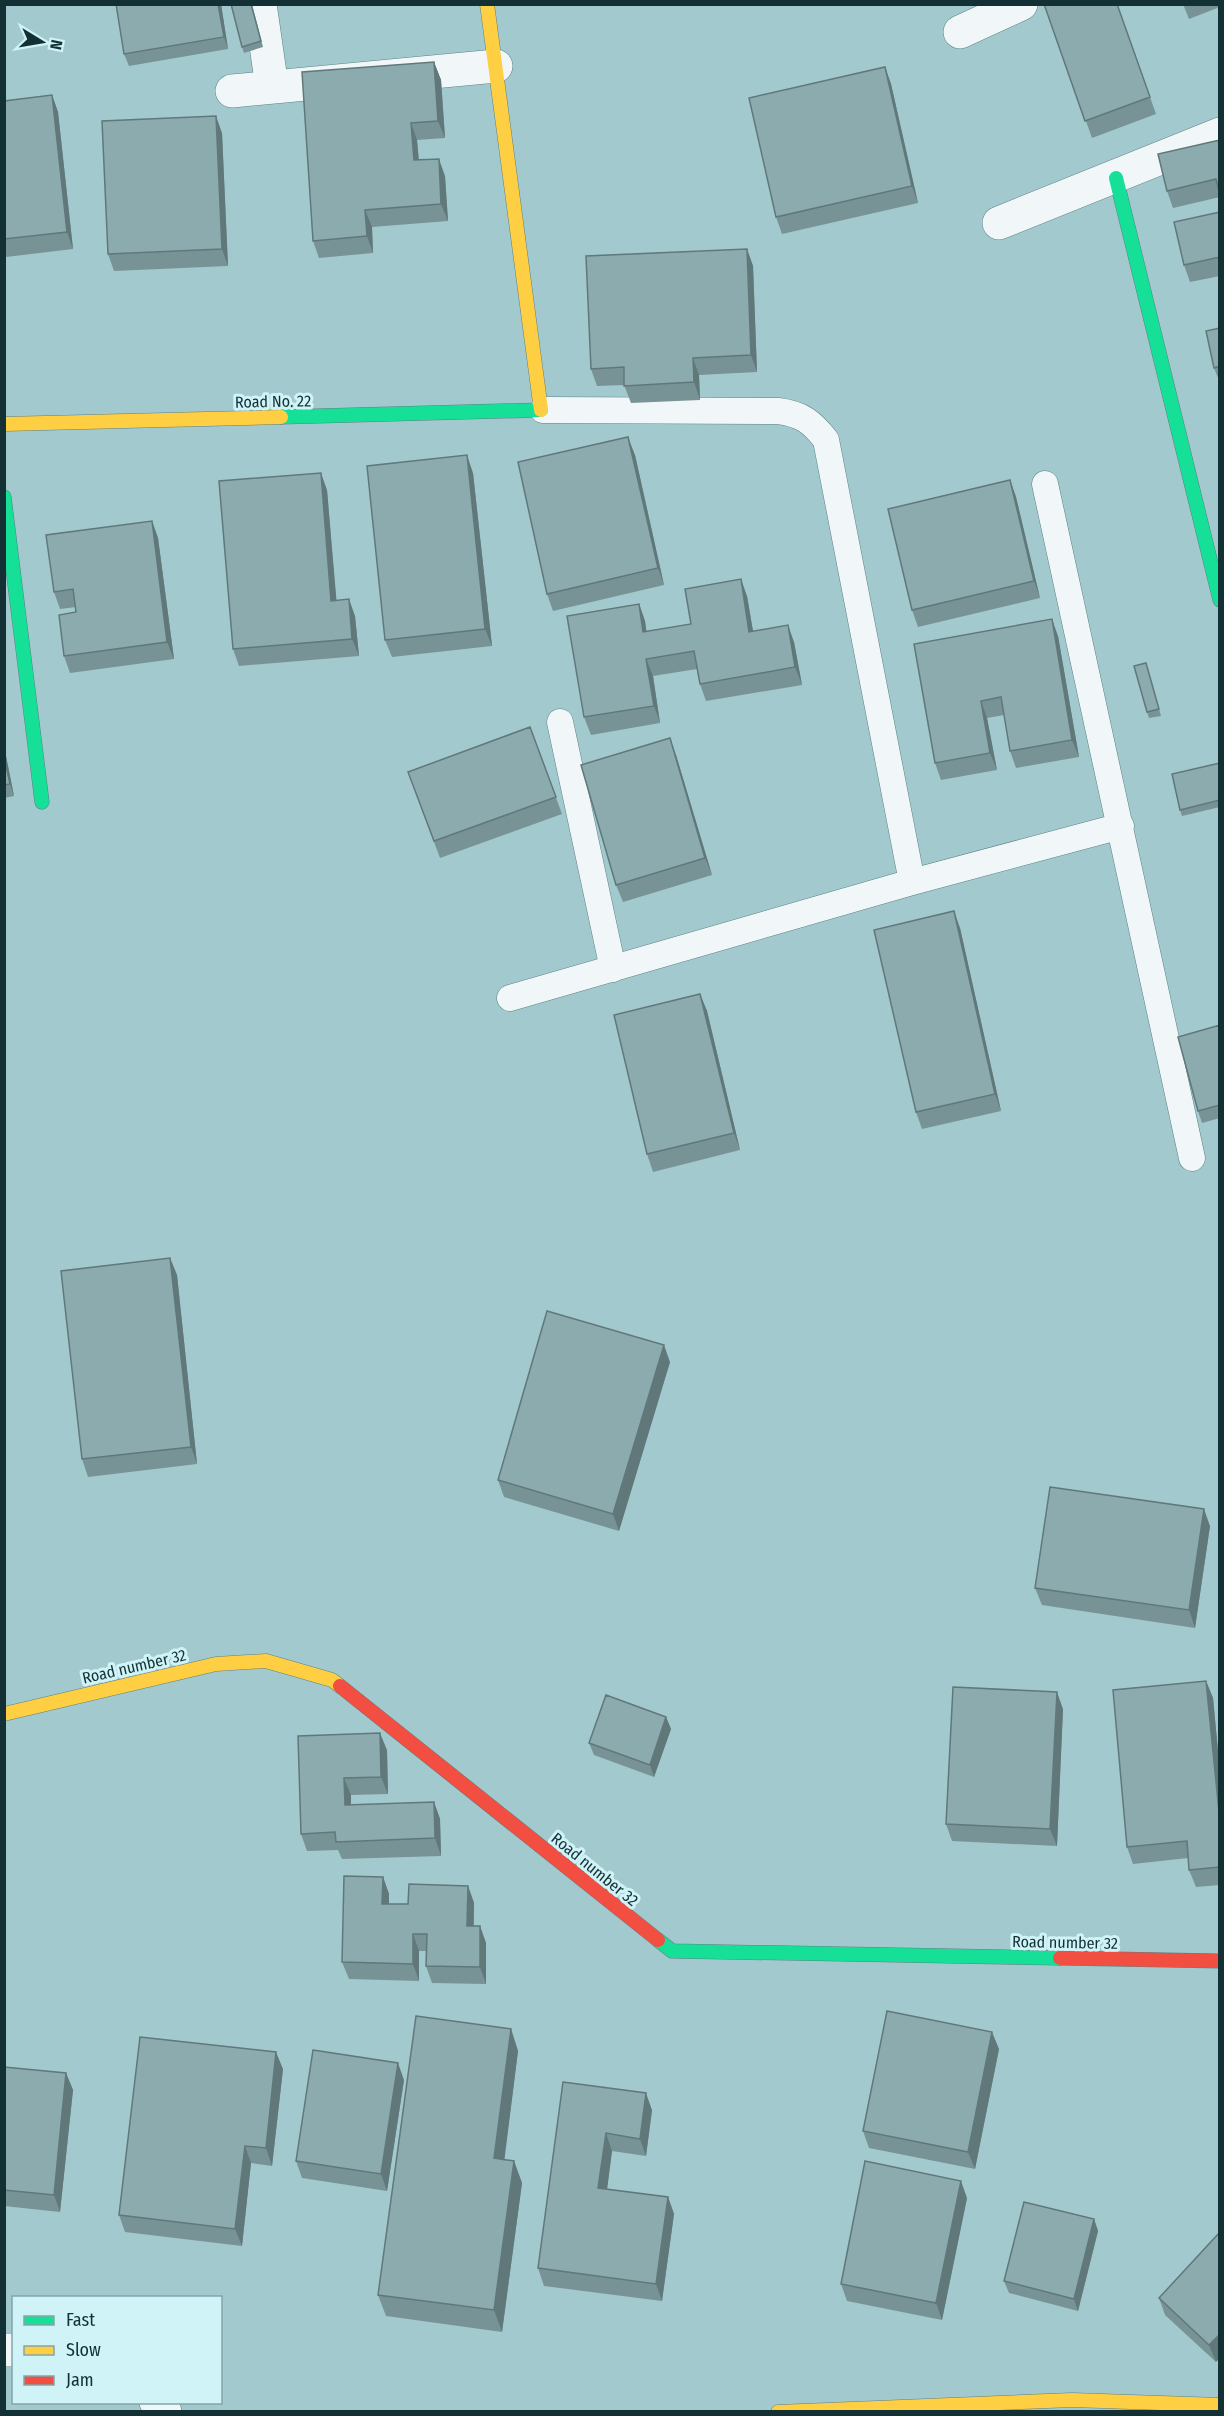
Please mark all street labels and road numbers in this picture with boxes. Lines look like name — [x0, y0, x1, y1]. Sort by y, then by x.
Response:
street label: Road No. 22 — [235, 391, 311, 412]
street label: Road number 32 — [80, 1645, 188, 1688]
street label: Road number 32 — [548, 1829, 642, 1910]
street label: Road number 32 — [1012, 1932, 1118, 1953]

